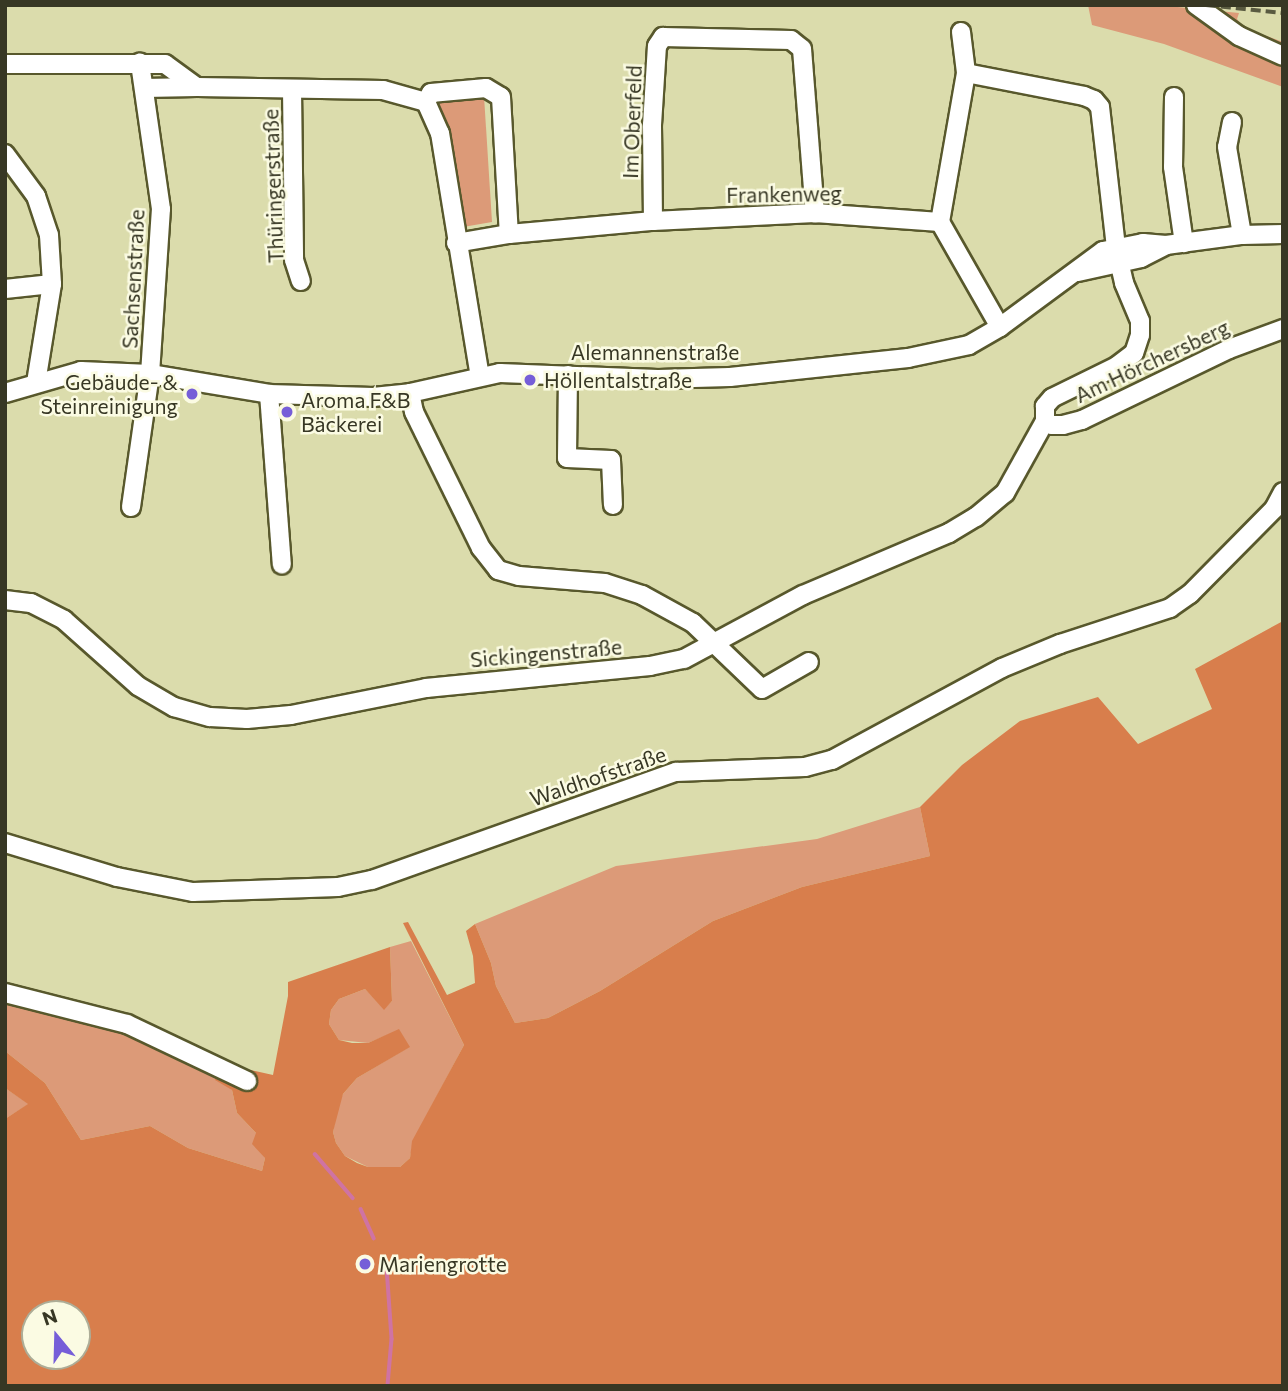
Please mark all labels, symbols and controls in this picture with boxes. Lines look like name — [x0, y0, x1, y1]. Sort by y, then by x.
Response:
street label: Im Oberfeld — [617, 65, 647, 179]
street label: Thüringerstraße — [258, 108, 288, 264]
street label: Frankenweg — [726, 180, 842, 208]
street label: Sachsenstraße — [117, 209, 149, 349]
street label: Am Hörchersberg — [1071, 314, 1233, 408]
street label: Alemannenstraße — [571, 339, 739, 365]
place label: Höllentalstraße — [544, 367, 692, 393]
place label: Gebäude- & Steinreinigung — [40, 369, 178, 419]
marker: Höllentalstraße — [522, 372, 538, 388]
marker: Gebäude- & Steinreinigung — [184, 386, 200, 402]
place label: Aroma F&B Bäckerei — [301, 387, 410, 437]
marker: Aroma F&B Bäckerei — [279, 404, 295, 420]
street label: Sickingenstraße — [469, 634, 623, 672]
street label: Waldhofstraße — [527, 741, 669, 811]
place label: Mariengrotte — [379, 1251, 507, 1277]
marker: Mariengrotte — [357, 1256, 373, 1272]
north arrow — [21, 1300, 91, 1370]
text: N — [39, 1303, 60, 1330]

